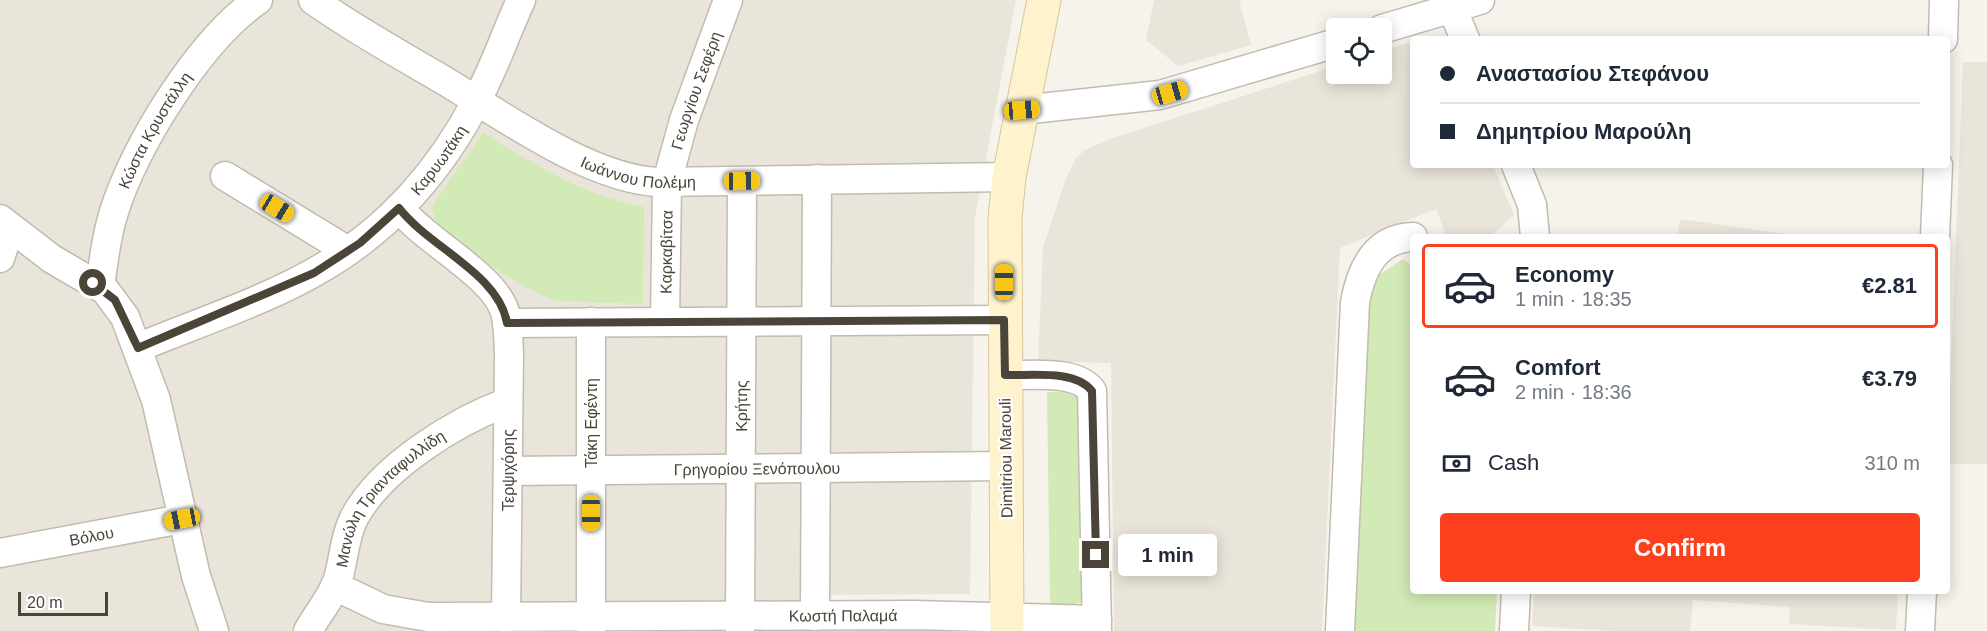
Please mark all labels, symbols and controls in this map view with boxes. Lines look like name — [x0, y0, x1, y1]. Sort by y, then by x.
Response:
map controls — [1326, 18, 1392, 84]
button: locate — [1326, 18, 1392, 84]
street label: Γεωργίου Σεφέρη — [668, 29, 724, 151]
text: Αναστασίου Στεφάνου — [1476, 61, 1709, 86]
street label: Κώστα Κρυστάλλη — [115, 69, 194, 191]
car — [1150, 79, 1190, 107]
car — [1003, 99, 1041, 121]
text: Δημητρίου Μαρούλη — [1476, 119, 1691, 144]
street label: Καρυωτάκη — [407, 122, 470, 198]
street label: Ιωάννου Πολέμη — [578, 153, 696, 191]
car — [724, 172, 760, 190]
car — [257, 191, 297, 225]
street label: Καρκαβίτσα — [657, 210, 675, 294]
icon: car — [1443, 259, 1497, 313]
text: Economy — [1515, 262, 1614, 287]
car — [995, 264, 1013, 300]
route start — [79, 269, 106, 296]
text: €2.81 — [1862, 273, 1917, 298]
text: 1 min · 18:35 — [1515, 288, 1632, 310]
icon: car — [1443, 352, 1497, 406]
text: Comfort — [1515, 355, 1601, 380]
text: €3.79 — [1862, 366, 1917, 391]
street label: Τάκη Εφέντη — [583, 378, 600, 468]
street label: Κρήτης — [732, 380, 750, 432]
text: 2 min · 18:36 — [1515, 381, 1632, 403]
street label: Dimitriou Marouli — [996, 398, 1016, 518]
street label: Μανώλη Τριανταφυλλίδη — [333, 426, 448, 569]
street label: Τερψιχόρης — [500, 429, 517, 511]
icon: cash — [1440, 447, 1473, 480]
text: Cash — [1488, 450, 1539, 475]
text: 310 m — [1864, 452, 1920, 474]
street label: Γρηγορίου Ξενόπουλου — [674, 459, 840, 478]
car — [582, 495, 600, 531]
car — [163, 507, 201, 531]
button: Confirm — [1440, 513, 1920, 582]
street label: Βόλου — [68, 523, 115, 548]
callout: 1 min — [1117, 534, 1216, 576]
route end — [1082, 541, 1109, 568]
text: 1 min — [1141, 544, 1194, 566]
scale bar — [18, 589, 108, 616]
text: 20 m — [27, 594, 63, 611]
street label: Κωστή Παλαμά — [789, 607, 898, 624]

